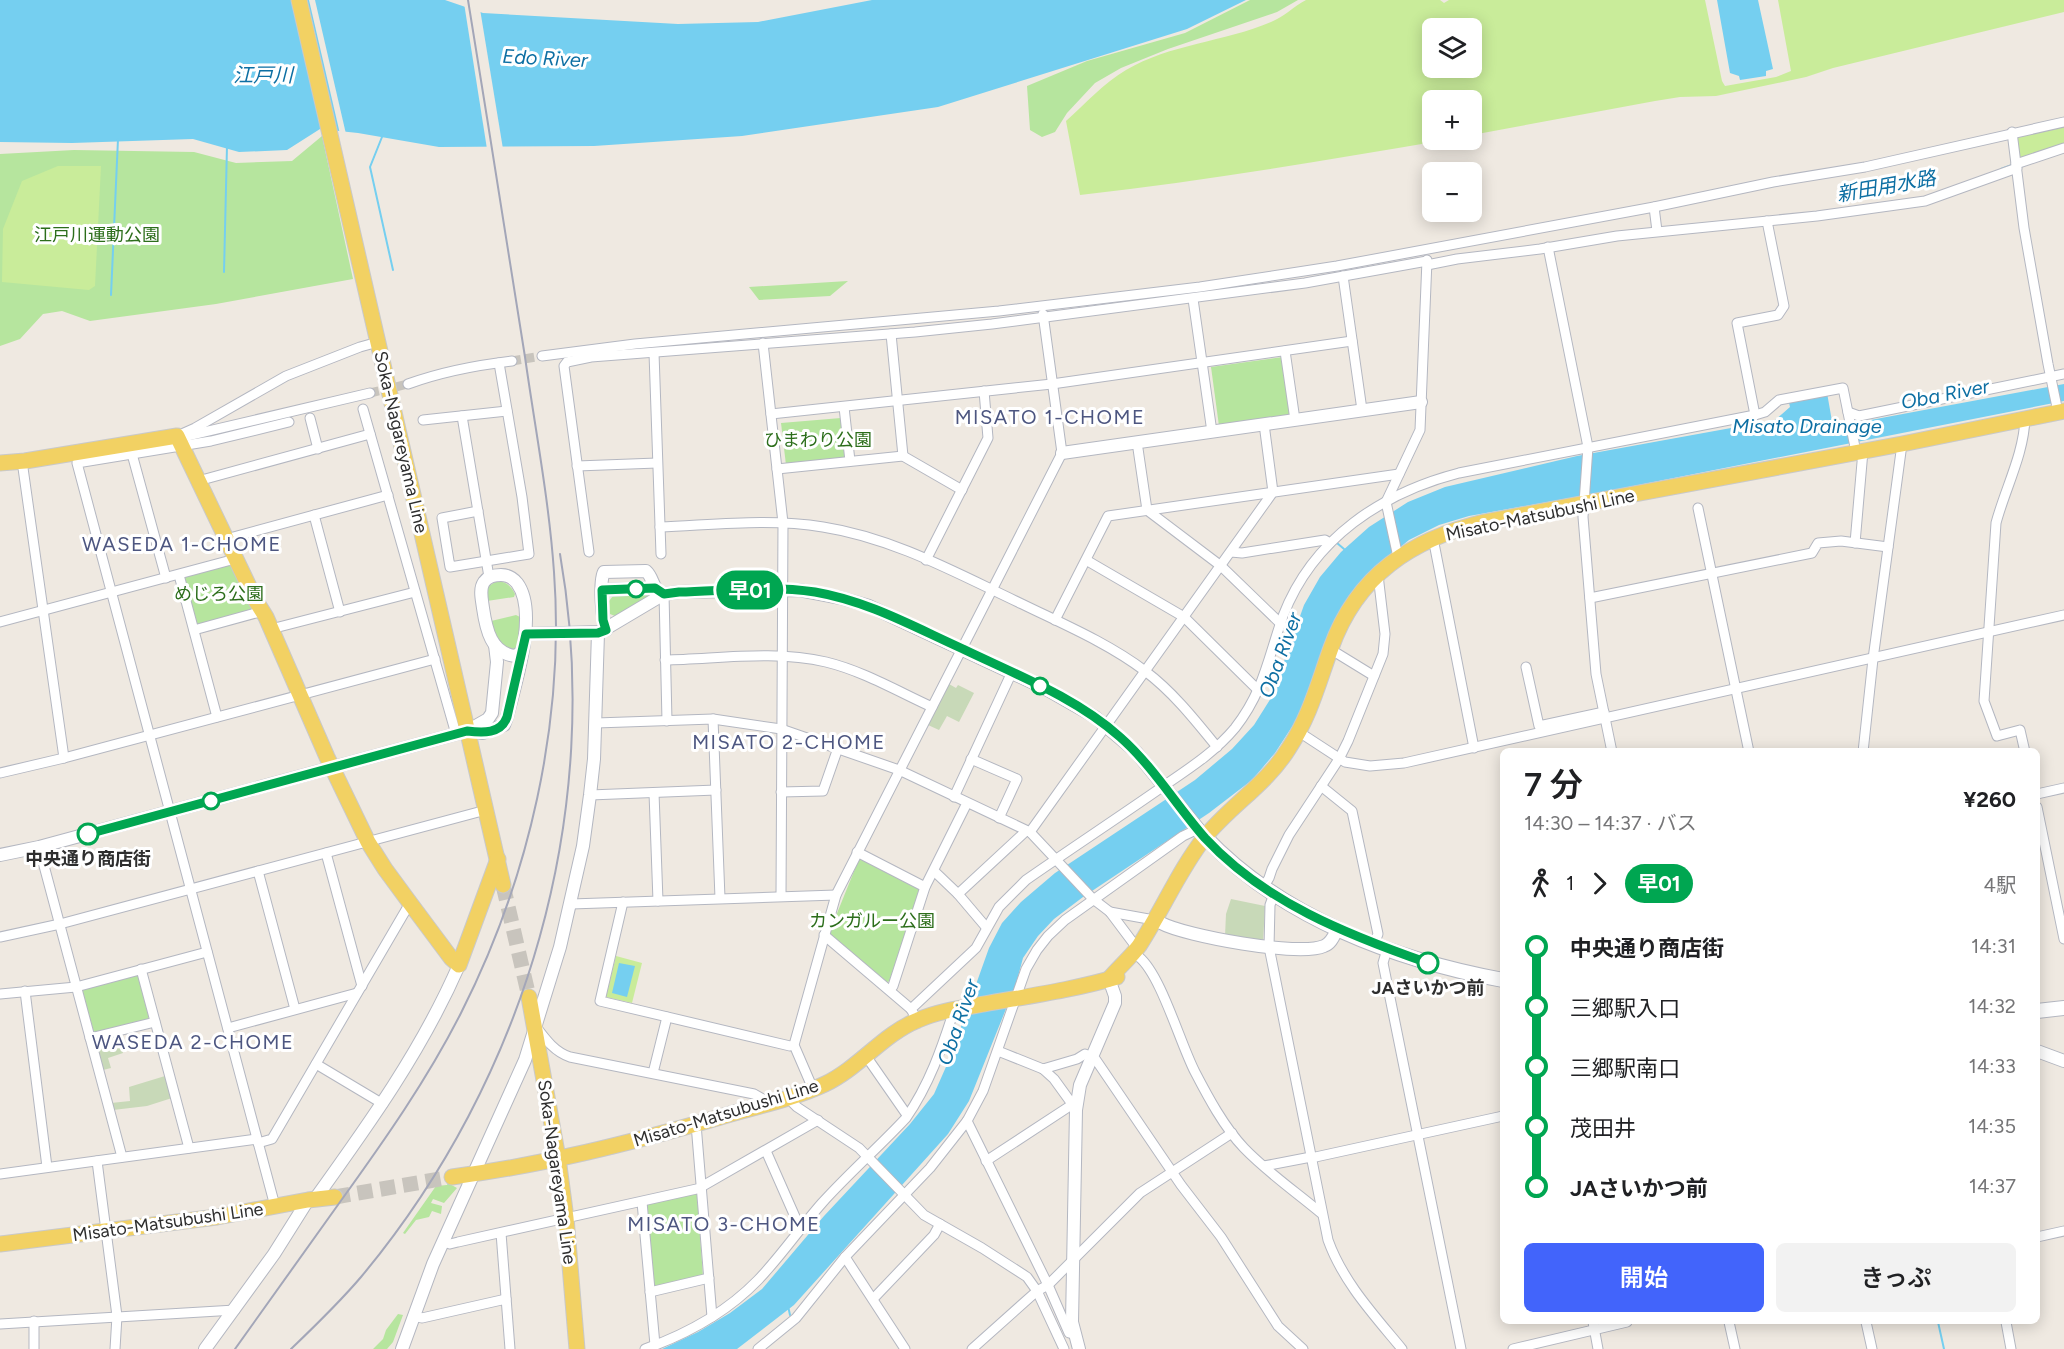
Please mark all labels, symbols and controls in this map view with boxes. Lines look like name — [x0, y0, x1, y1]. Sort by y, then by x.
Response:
map controls — [1422, 18, 1482, 222]
button: layers — [1422, 18, 1482, 78]
water label: Edo River — [502, 44, 589, 72]
water label: 江戸川 — [233, 63, 295, 87]
button: + — [1422, 90, 1482, 150]
button: − — [1422, 162, 1482, 222]
water label: 新田用水路 — [1835, 165, 1939, 207]
park label: 江戸川運動公園 — [34, 224, 160, 246]
street label: Soka-Nagareyama Line — [369, 349, 433, 535]
water label: Oba River — [1899, 373, 1992, 414]
district label: MISATO 1-CHOME — [955, 405, 1145, 429]
water label: Misato Drainage — [1732, 414, 1882, 438]
park label: ひまわり公園 — [764, 429, 872, 451]
street label: Misato-Matsubushi Line — [1444, 484, 1637, 546]
district label: WASEDA 1-CHOME — [82, 532, 282, 556]
line badge: 早01 — [716, 570, 784, 610]
text: 早01 — [728, 578, 772, 603]
unlabelled marker — [627, 580, 645, 598]
park label: めじろ公園 — [174, 583, 264, 605]
water label: Oba River — [1253, 608, 1307, 701]
unlabelled marker — [1031, 677, 1049, 695]
district label: MISATO 2-CHOME — [692, 730, 886, 754]
text: 7 分 — [1524, 765, 1583, 804]
text: ¥260 — [1963, 786, 2016, 813]
unlabelled marker — [202, 792, 220, 810]
text: 14:30 – 14:37 · バス — [1524, 811, 1697, 835]
marker: 中央通り商店街 — [77, 823, 99, 845]
place label: 中央通り商店街 — [25, 848, 151, 870]
icon: walk — [1524, 867, 1557, 900]
icon: forward — [1583, 867, 1616, 900]
text: 1 — [1566, 871, 1574, 895]
text: 早01 — [1637, 871, 1681, 896]
text: 4駅 — [1984, 873, 2016, 897]
park label: カンガルー公園 — [809, 910, 935, 932]
text: 14:31 — [1971, 934, 2016, 958]
text: 中央通り商店街 — [1570, 935, 1724, 962]
marker: JAさいかつ前 — [1417, 952, 1439, 974]
water label: Oba River — [932, 975, 984, 1068]
place label: JAさいかつ前 — [1372, 977, 1484, 999]
text: 14:32 — [1968, 994, 2016, 1018]
text: 三郷駅入口 — [1570, 995, 1680, 1022]
district label: WASEDA 2-CHOME — [92, 1030, 294, 1054]
text: 14:33 — [1969, 1054, 2016, 1078]
text: 三郷駅南口 — [1570, 1055, 1680, 1082]
street label: Misato-Matsubushi Line — [631, 1074, 821, 1152]
street label: Soka-Nagareyama Line — [533, 1078, 581, 1266]
text: 14:35 — [1968, 1114, 2016, 1138]
text: 茂田井 — [1570, 1115, 1636, 1142]
text: 14:37 — [1969, 1174, 2016, 1198]
text: JAさいかつ前 — [1570, 1175, 1708, 1202]
street label: Misato-Matsubushi Line — [71, 1198, 265, 1246]
district label: MISATO 3-CHOME — [627, 1212, 821, 1236]
button: 開始 — [1524, 1243, 1764, 1312]
button: きっぷ — [1776, 1243, 2016, 1312]

